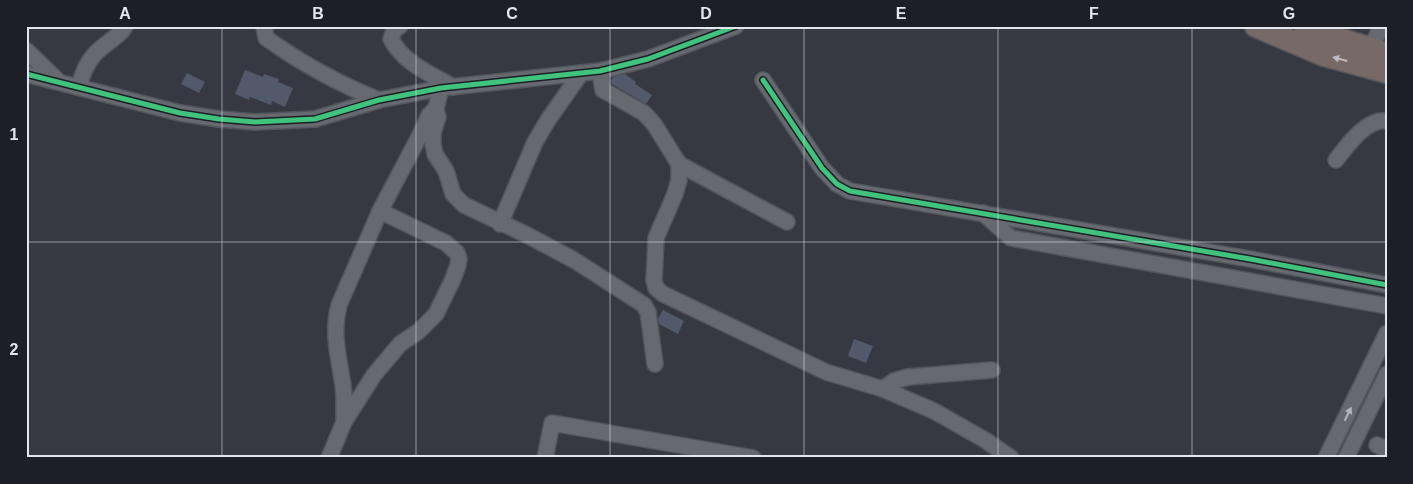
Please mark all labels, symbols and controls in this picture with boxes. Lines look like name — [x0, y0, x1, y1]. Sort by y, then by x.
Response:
text: A — [119, 5, 131, 22]
text: B — [312, 5, 324, 22]
text: C — [506, 5, 518, 22]
text: D — [700, 5, 712, 22]
text: E — [896, 5, 907, 22]
text: F — [1089, 5, 1099, 22]
text: G — [1283, 5, 1295, 22]
one-way arrow — [1332, 55, 1347, 63]
text: 1 — [10, 126, 19, 143]
text: 2 — [10, 341, 19, 358]
one-way arrow — [1344, 407, 1352, 421]

